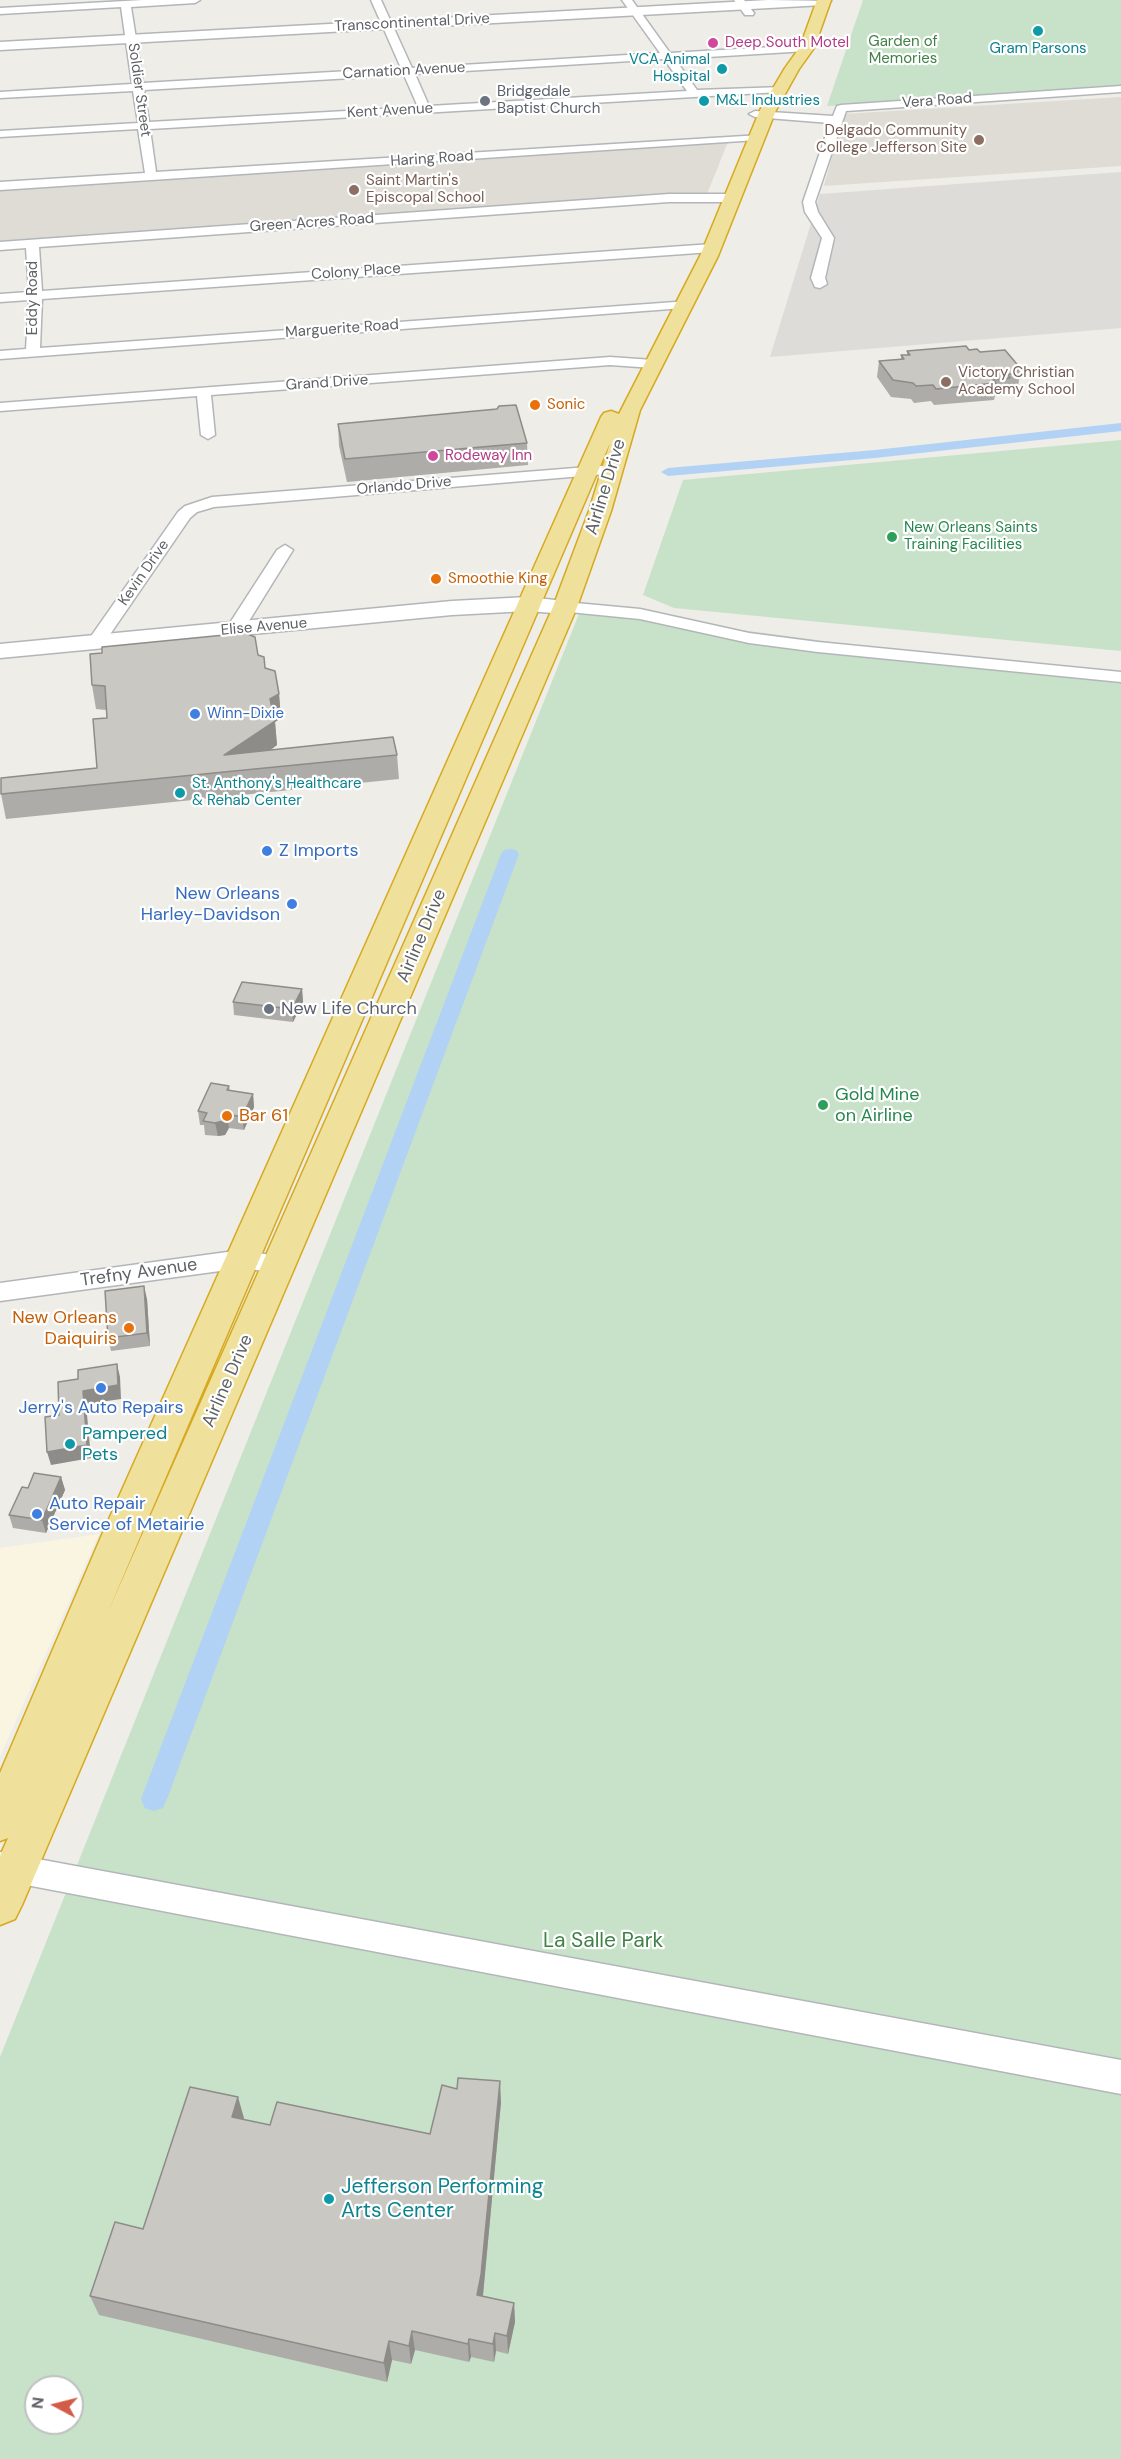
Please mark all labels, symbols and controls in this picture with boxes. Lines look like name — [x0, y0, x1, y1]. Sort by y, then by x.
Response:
street label: Transcontinental Drive — [334, 10, 490, 36]
marker: Gram Parsons — [1031, 24, 1045, 38]
park label: Garden of Memories — [868, 33, 938, 68]
place label: Deep South Motel — [725, 34, 849, 52]
marker: Deep South Motel — [706, 36, 720, 50]
place label: Gram Parsons — [989, 40, 1087, 58]
street label: Soldier Street — [124, 42, 154, 138]
place label: VCA Animal Hospital — [629, 51, 710, 86]
street label: Carnation Avenue — [342, 59, 466, 83]
marker: VCA Animal Hospital — [715, 62, 729, 76]
place label: Bridgedale Baptist Church — [497, 83, 600, 118]
street label: Vera Road — [901, 90, 973, 112]
place label: M&L Industries — [716, 92, 820, 110]
marker: Bridgedale Baptist Church — [478, 94, 492, 108]
marker: M&L Industries — [697, 94, 711, 108]
street label: Kent Avenue — [346, 100, 434, 122]
place label: Delgado Community College Jefferson Site — [816, 122, 967, 157]
marker: Delgado Community College Jefferson Site — [972, 133, 986, 147]
street label: Haring Road — [390, 147, 474, 171]
place label: Saint Martin's Episcopal School — [366, 172, 484, 207]
marker: Saint Martin's Episcopal School — [347, 183, 361, 197]
street label: Green Acres Road — [249, 210, 375, 236]
street label: Colony Place — [311, 260, 401, 284]
street label: Eddy Road — [24, 261, 42, 335]
street label: Marguerite Road — [285, 316, 399, 342]
place label: Victory Christian Academy School — [958, 364, 1075, 399]
street label: Grand Drive — [285, 371, 369, 395]
marker: Victory Christian Academy School — [939, 375, 953, 389]
place label: Sonic — [547, 396, 585, 414]
marker: Sonic — [528, 398, 542, 412]
street label: Airline Drive — [581, 436, 631, 538]
place label: Rodeway Inn — [445, 447, 532, 465]
marker: Rodeway Inn — [426, 449, 440, 463]
street label: Orlando Drive — [356, 473, 452, 499]
place label: New Orleans Saints Training Facilities — [904, 519, 1038, 554]
marker: New Orleans Saints Training Facilities — [885, 530, 899, 544]
street label: Kevin Drive — [115, 537, 173, 609]
place label: Smoothie King — [448, 570, 548, 588]
marker: Smoothie King — [429, 572, 443, 586]
street label: Elise Avenue — [220, 614, 308, 640]
place label: Winn-Dixie — [207, 705, 284, 723]
marker: Winn-Dixie — [188, 707, 202, 721]
place label: St. Anthony's Healthcare & Rehab Center — [192, 775, 361, 810]
marker: St. Anthony's Healthcare & Rehab Center — [173, 786, 187, 800]
place label: Z Imports — [279, 840, 358, 862]
marker: Z Imports — [260, 844, 274, 858]
place label: New Orleans Harley-Davidson — [141, 883, 280, 926]
street label: Airline Drive — [393, 886, 451, 986]
marker: New Orleans Harley-Davidson — [285, 897, 299, 911]
place label: New Life Church — [281, 998, 417, 1020]
marker: New Life Church — [262, 1002, 276, 1016]
place label: Gold Mine on Airline — [835, 1084, 919, 1126]
marker: Gold Mine on Airline — [816, 1098, 830, 1112]
place label: Bar 61 — [239, 1105, 288, 1127]
marker: Bar 61 — [220, 1109, 234, 1123]
street label: Trefny Avenue — [79, 1254, 199, 1292]
place label: New Orleans Daiquiris — [12, 1307, 117, 1350]
marker: New Orleans Daiquiris — [122, 1321, 136, 1335]
street label: Airline Drive — [198, 1331, 258, 1431]
marker: Jerry's Auto Repairs — [94, 1381, 108, 1395]
place label: Jerry's Auto Repairs — [18, 1397, 184, 1419]
place label: Pampered Pets — [82, 1423, 167, 1466]
marker: Pampered Pets — [63, 1437, 77, 1451]
place label: Auto Repair Service of Metairie — [49, 1493, 204, 1536]
marker: Auto Repair Service of Metairie — [30, 1507, 44, 1521]
park label: La Salle Park — [543, 1928, 663, 1954]
place label: Jefferson Performing Arts Center — [341, 2174, 543, 2224]
marker: Jefferson Performing Arts Center — [322, 2192, 336, 2206]
north arrow — [24, 2375, 84, 2435]
text: N — [26, 2396, 49, 2410]

